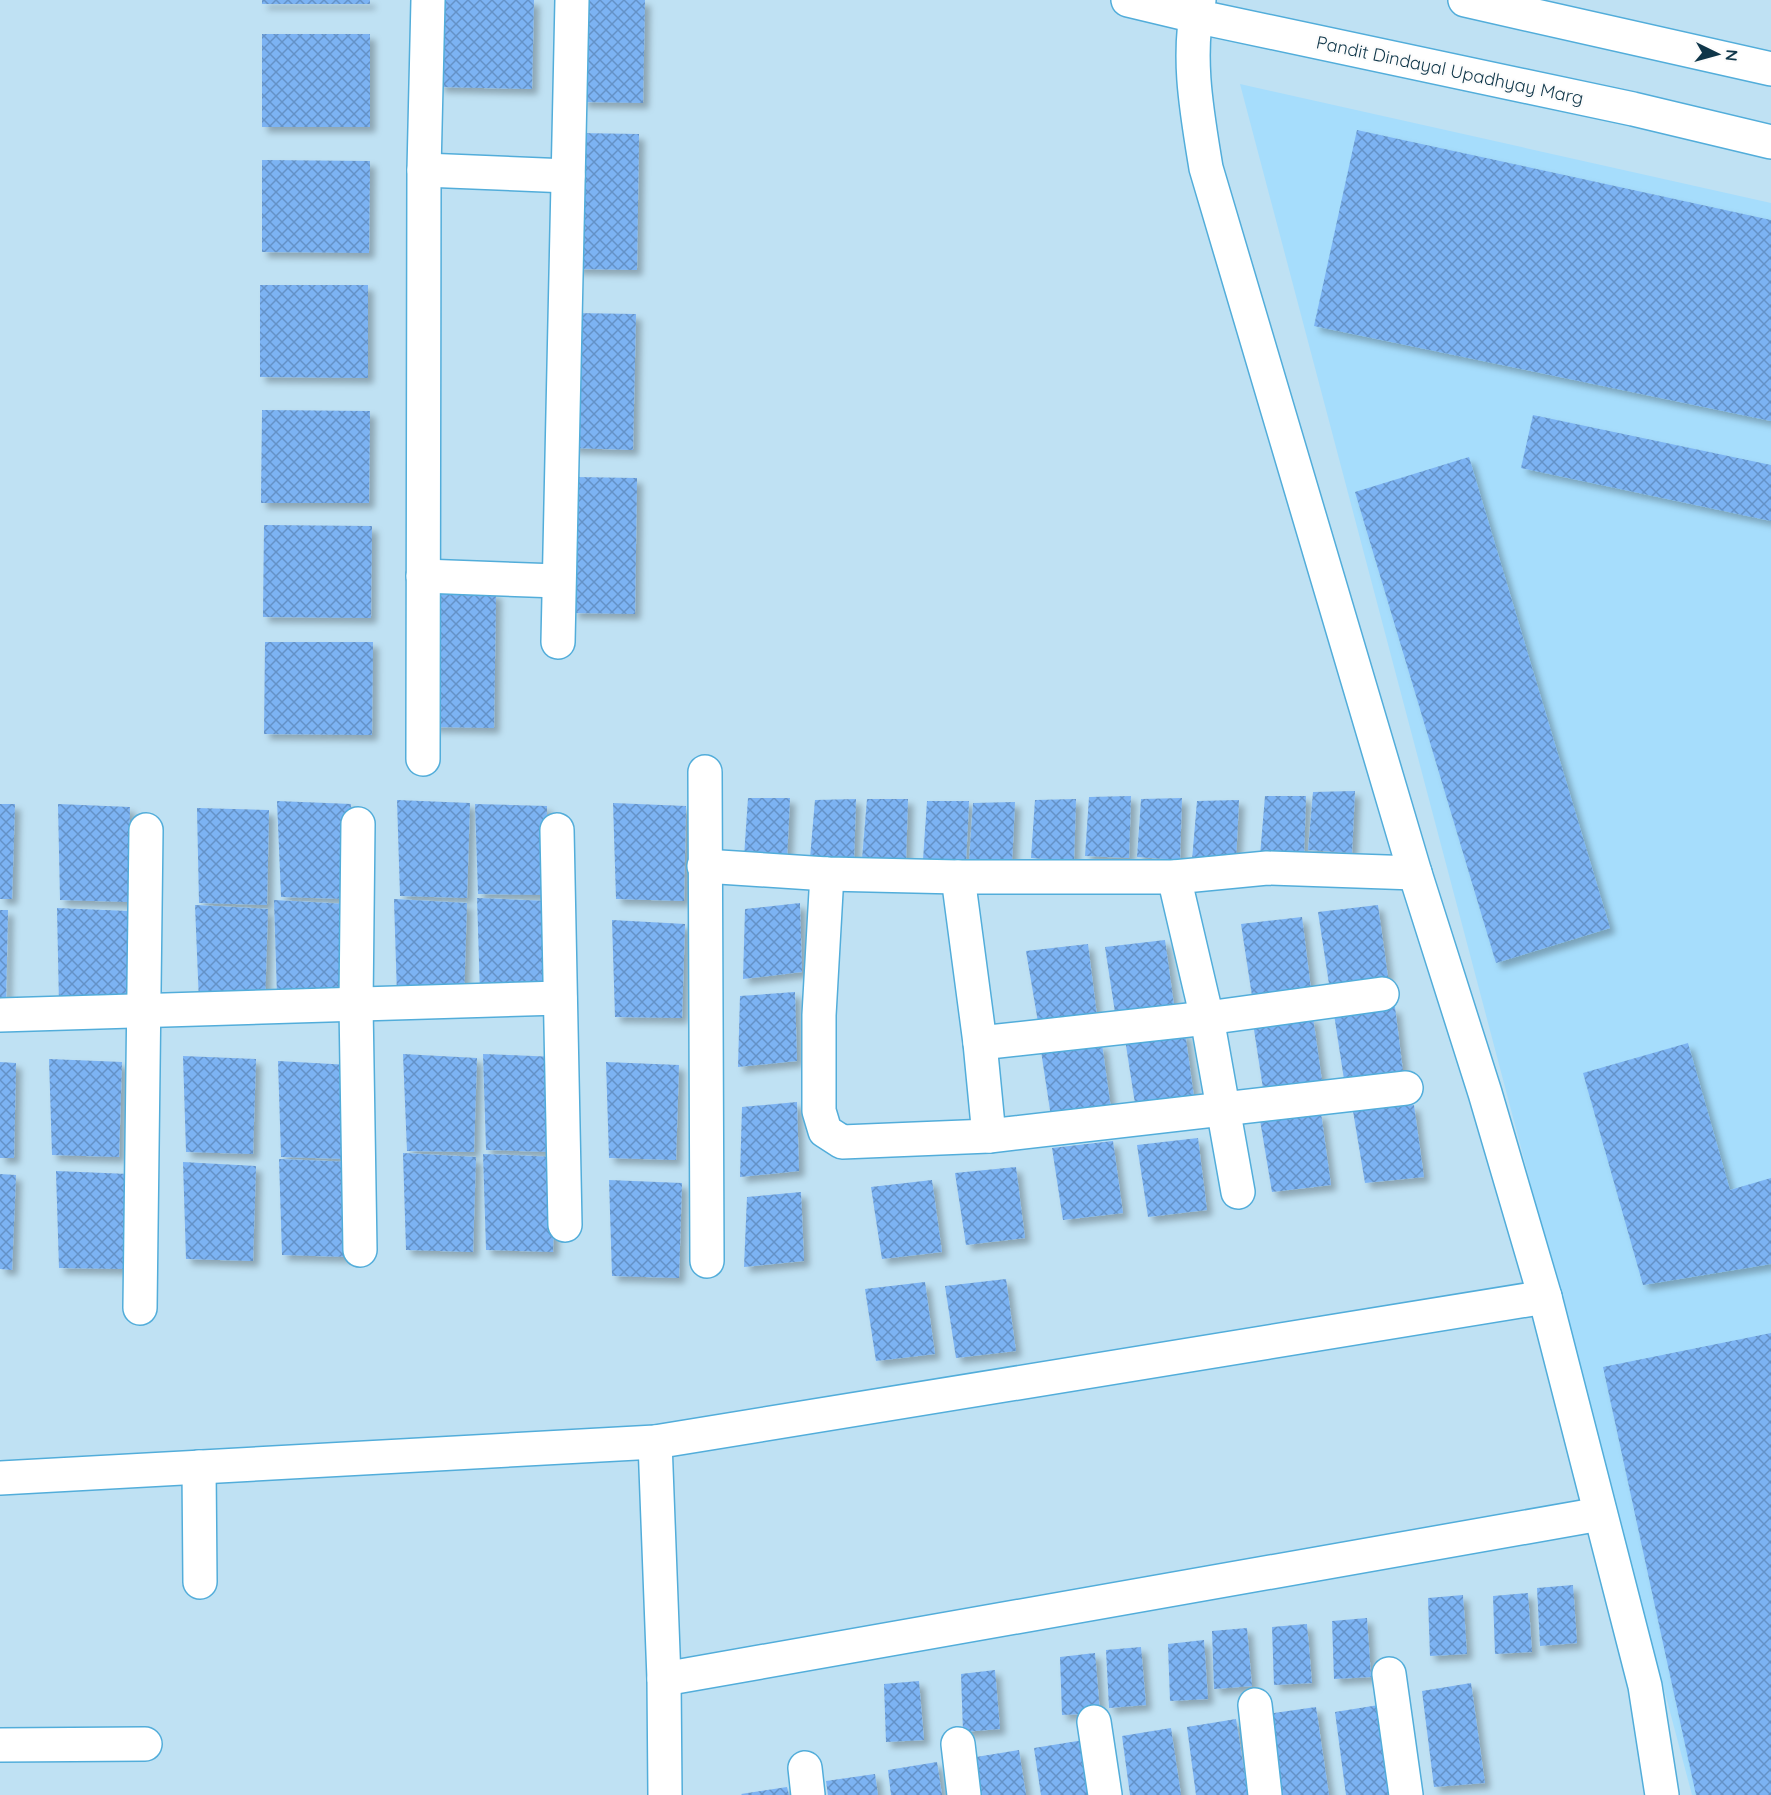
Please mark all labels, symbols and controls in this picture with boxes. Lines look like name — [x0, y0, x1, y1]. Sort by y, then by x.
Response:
north arrow — [1687, 24, 1747, 84]
street label: Pandit Dindayal Upadhyay Marg — [1314, 30, 1586, 110]
text: N — [1721, 49, 1742, 62]

